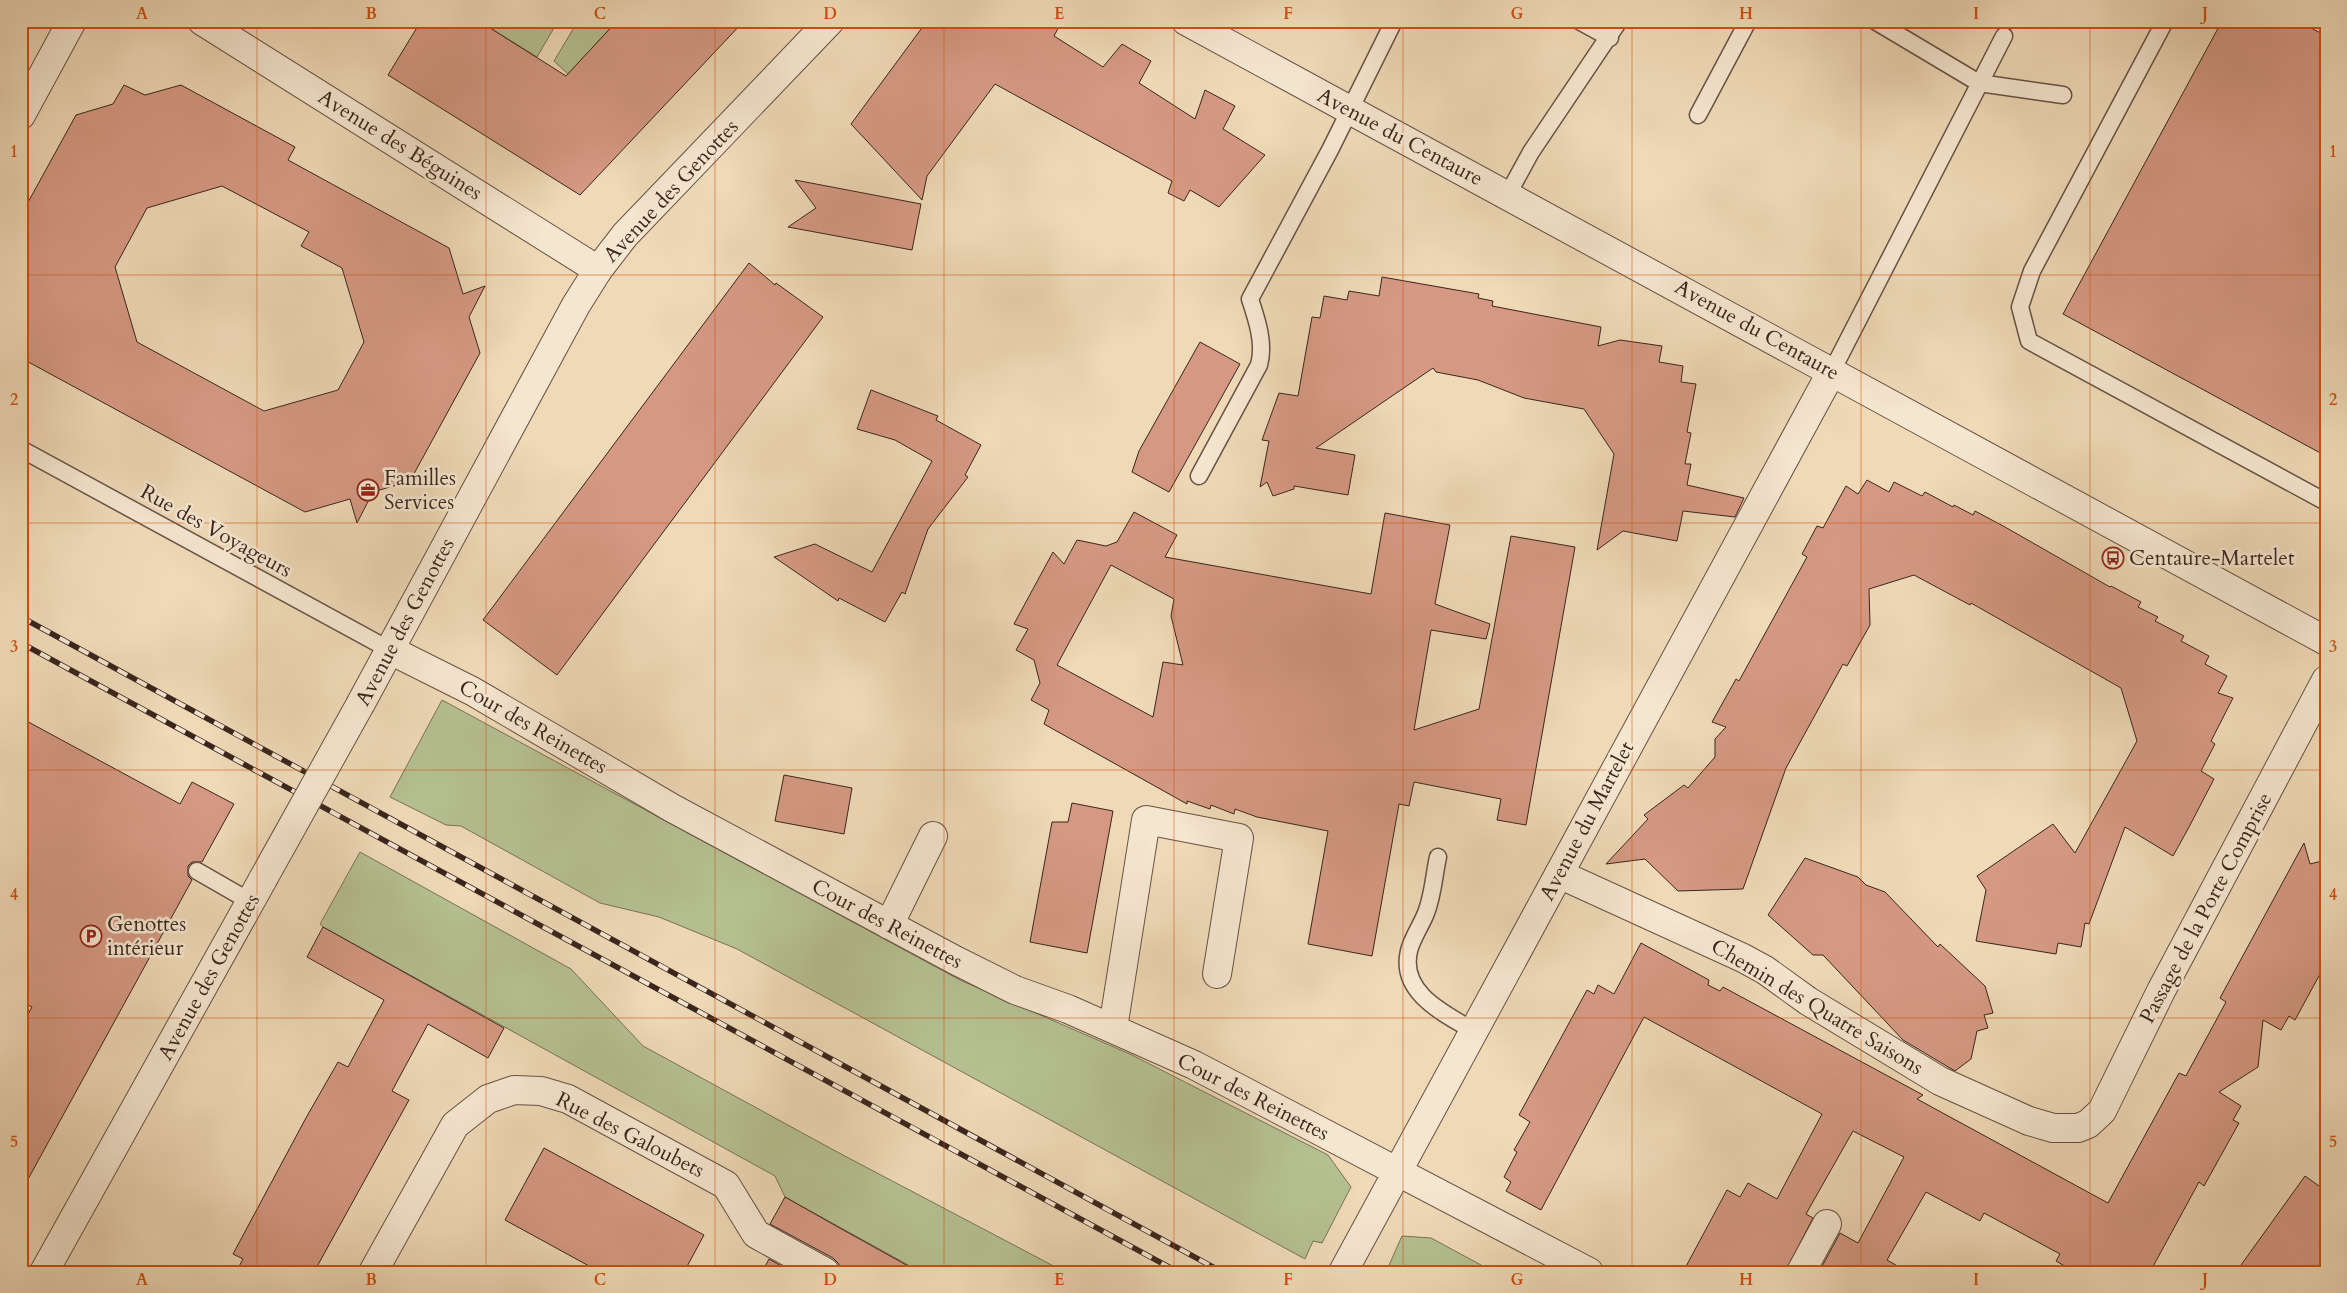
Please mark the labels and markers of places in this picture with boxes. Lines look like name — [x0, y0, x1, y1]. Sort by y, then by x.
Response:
place label: Familles Services — [384, 464, 456, 517]
office icon: Familles Services — [356, 478, 380, 502]
place label: Centaure-Martelet — [2129, 544, 2295, 573]
bus stop icon: Centaure-Martelet — [2101, 546, 2125, 570]
place label: Genottes intérieur — [107, 910, 186, 963]
parking icon: Genottes intérieur — [79, 924, 103, 948]

